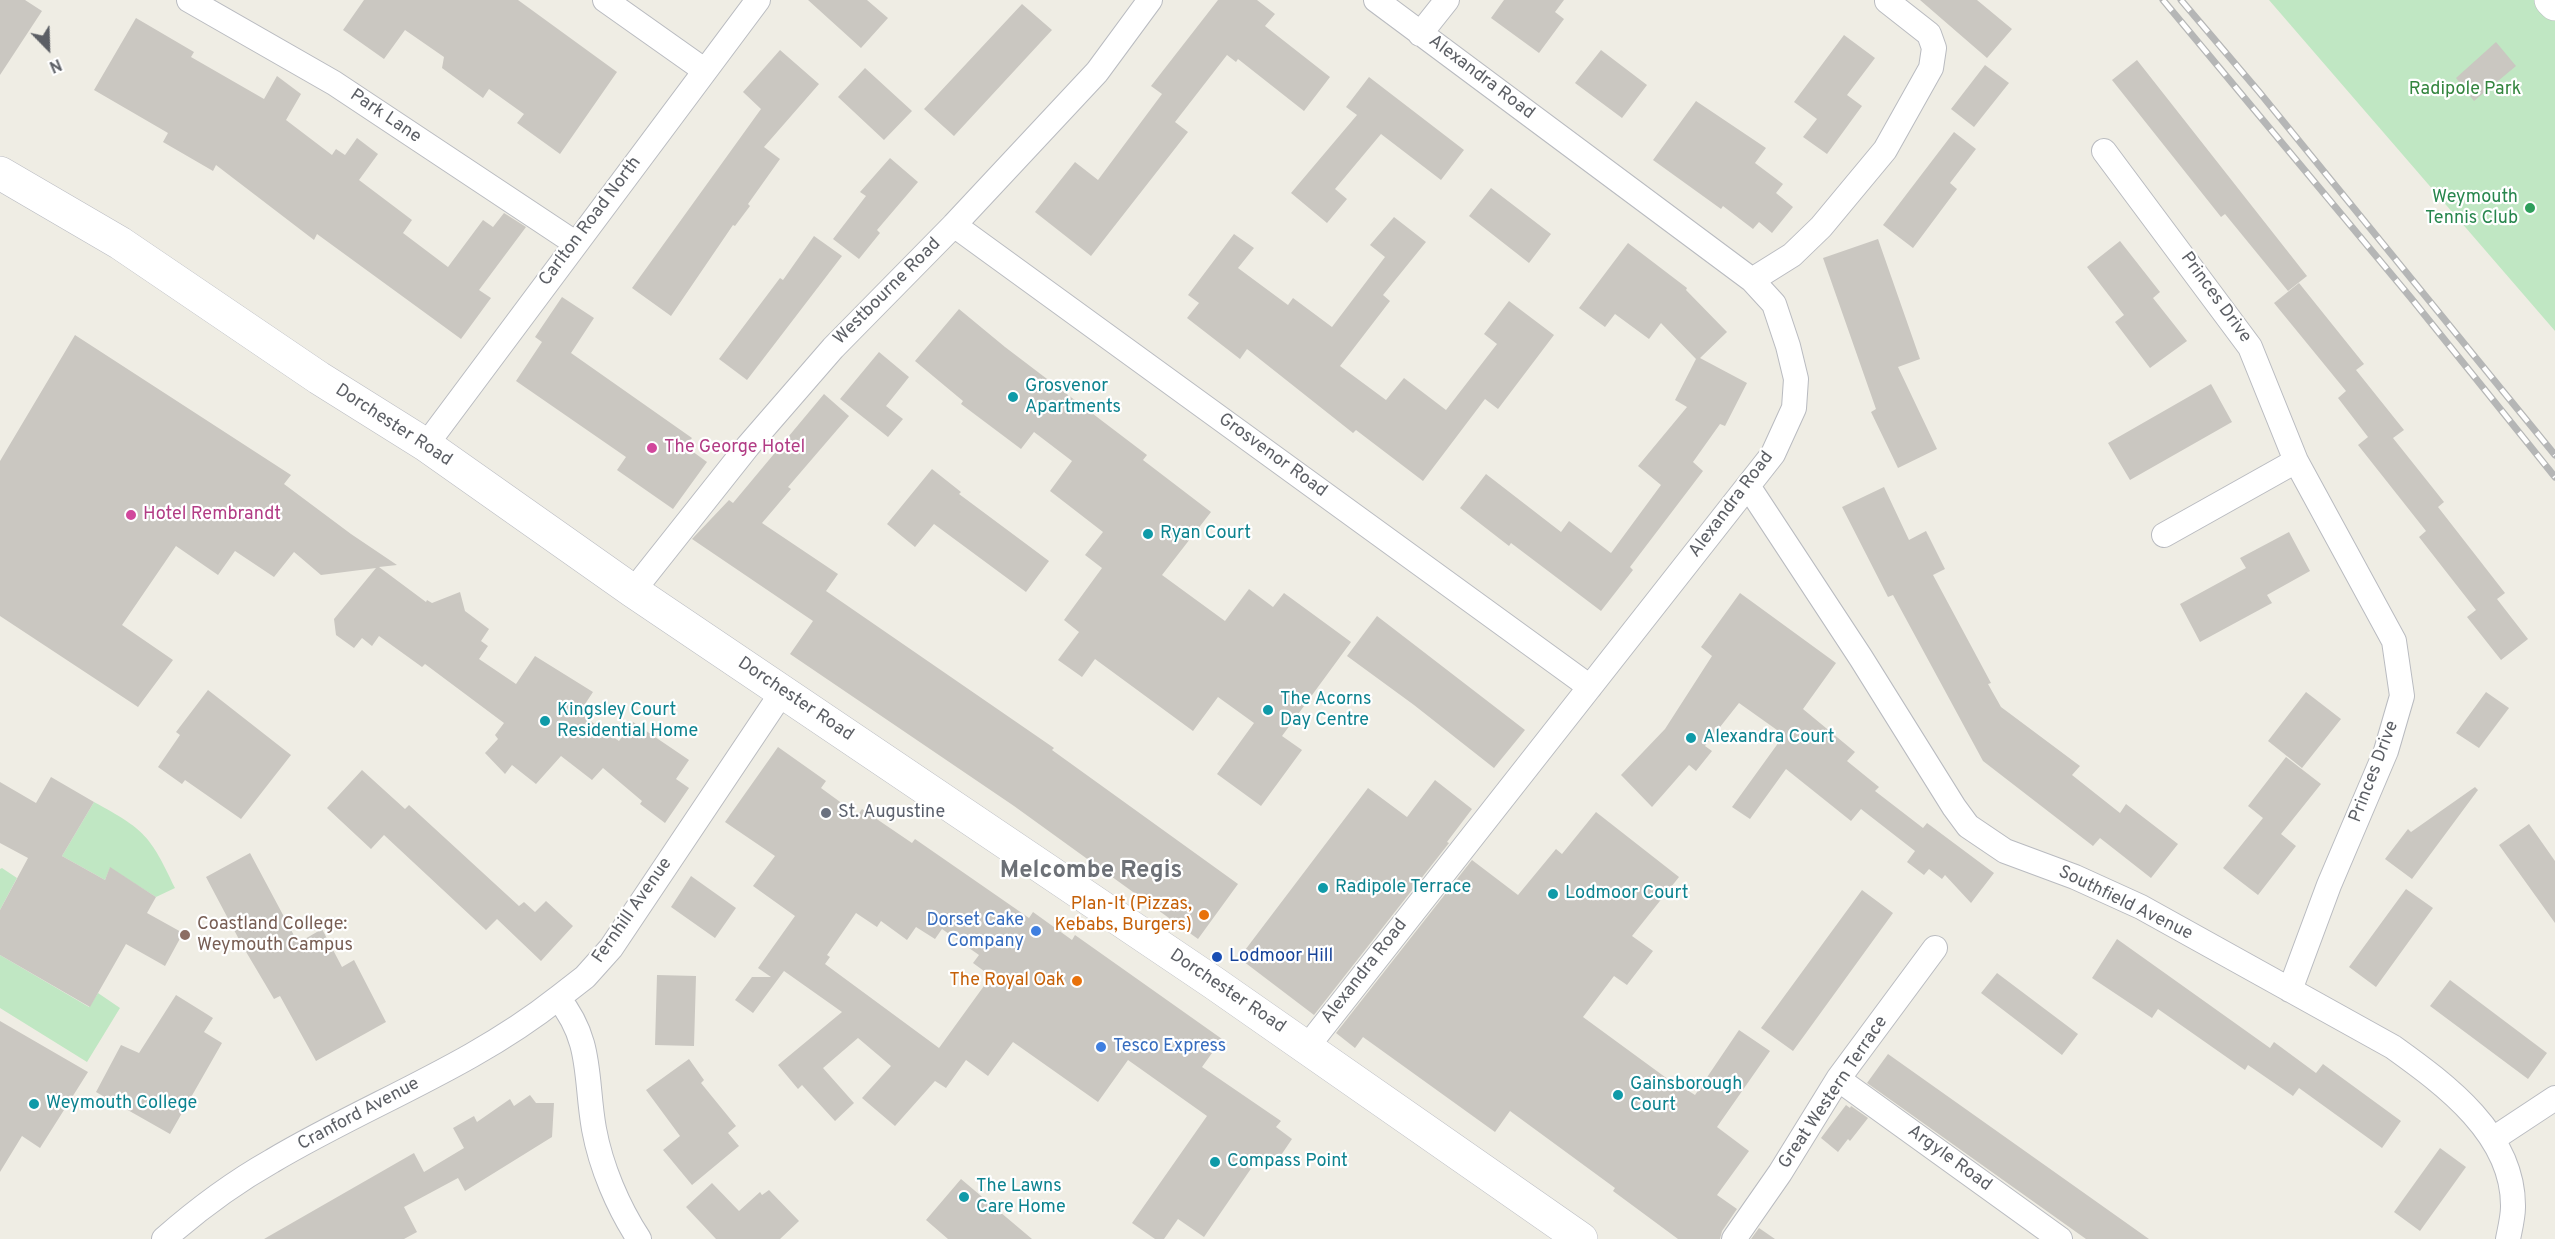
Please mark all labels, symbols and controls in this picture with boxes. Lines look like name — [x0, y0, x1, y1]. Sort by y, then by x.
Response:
north arrow — [18, 18, 78, 78]
street label: Alexandra Road — [1424, 31, 1538, 125]
text: N — [46, 53, 64, 76]
park label: Radipole Park — [2409, 79, 2521, 101]
street label: Park Lane — [345, 85, 425, 149]
street label: Carlton Road North — [535, 153, 647, 291]
place label: Weymouth Tennis Club — [2425, 187, 2518, 230]
marker: Weymouth Tennis Club — [2523, 201, 2537, 215]
street label: Westbourne Road — [830, 234, 946, 350]
street label: Princes Drive — [2175, 248, 2255, 348]
place label: Grosvenor Apartments — [1025, 376, 1121, 418]
street label: Dorchester Road — [330, 380, 456, 472]
marker: Grosvenor Apartments — [1006, 390, 1020, 404]
street label: Grosvenor Road — [1213, 409, 1331, 503]
place label: The George Hotel — [664, 437, 805, 459]
marker: The George Hotel — [645, 441, 659, 455]
street label: Alexandra Road — [1685, 448, 1779, 562]
place label: Hotel Rembrandt — [143, 504, 281, 526]
marker: Hotel Rembrandt — [124, 508, 138, 522]
place label: Ryan Court — [1160, 523, 1251, 545]
marker: Ryan Court — [1141, 527, 1155, 541]
street label: Dorchester Road — [733, 653, 857, 747]
place label: The Acorns Day Centre — [1280, 689, 1371, 732]
place label: Kingsley Court Residential Home — [557, 700, 698, 742]
marker: The Acorns Day Centre — [1261, 703, 1275, 717]
marker: Kingsley Court Residential Home — [538, 714, 552, 728]
street label: Princes Drive — [2346, 718, 2404, 826]
place label: Alexandra Court — [1703, 727, 1835, 749]
marker: Alexandra Court — [1684, 731, 1698, 745]
place label: St. Augustine — [838, 802, 945, 824]
marker: St. Augustine — [819, 806, 833, 820]
street label: Fernhill Avenue — [589, 854, 677, 968]
district label: Melcombe Regis — [1000, 858, 1182, 886]
street label: Southfield Avenue — [2054, 862, 2196, 946]
place label: Radipole Terrace — [1335, 877, 1471, 899]
marker: Radipole Terrace — [1316, 881, 1330, 895]
place label: Lodmoor Court — [1565, 883, 1689, 905]
marker: Lodmoor Court — [1546, 887, 1560, 901]
place label: Plan-It (Pizzas, Kebabs, Burgers) — [1054, 894, 1192, 936]
marker: Plan-It (Pizzas, Kebabs, Burgers) — [1197, 908, 1211, 922]
place label: Dorset Cake Company — [927, 910, 1024, 952]
place label: Coastland College: Weymouth Campus — [197, 914, 353, 956]
street label: Alexandra Road — [1317, 915, 1413, 1029]
marker: Dorset Cake Company — [1029, 924, 1043, 938]
marker: Coastland College: Weymouth Campus — [178, 928, 192, 942]
street label: Dorchester Road — [1165, 945, 1289, 1039]
place label: Lodmoor Hill — [1229, 946, 1333, 968]
marker: Lodmoor Hill — [1210, 950, 1224, 964]
place label: The Royal Oak — [949, 970, 1065, 992]
marker: The Royal Oak — [1070, 974, 1084, 988]
street label: Great Western Terrace — [1775, 1012, 1893, 1174]
place label: Tesco Express — [1113, 1036, 1226, 1058]
marker: Tesco Express — [1094, 1040, 1108, 1054]
street label: Cranford Avenue — [294, 1074, 424, 1156]
place label: Gainsborough Court — [1630, 1074, 1742, 1116]
marker: Gainsborough Court — [1611, 1088, 1625, 1102]
place label: Weymouth College — [46, 1093, 197, 1115]
marker: Weymouth College — [27, 1097, 41, 1111]
street label: Argyle Road — [1903, 1121, 1995, 1197]
place label: Compass Point — [1227, 1151, 1348, 1173]
marker: Compass Point — [1208, 1155, 1222, 1169]
place label: The Lawns Care Home — [976, 1176, 1066, 1218]
marker: The Lawns Care Home — [957, 1190, 971, 1204]

